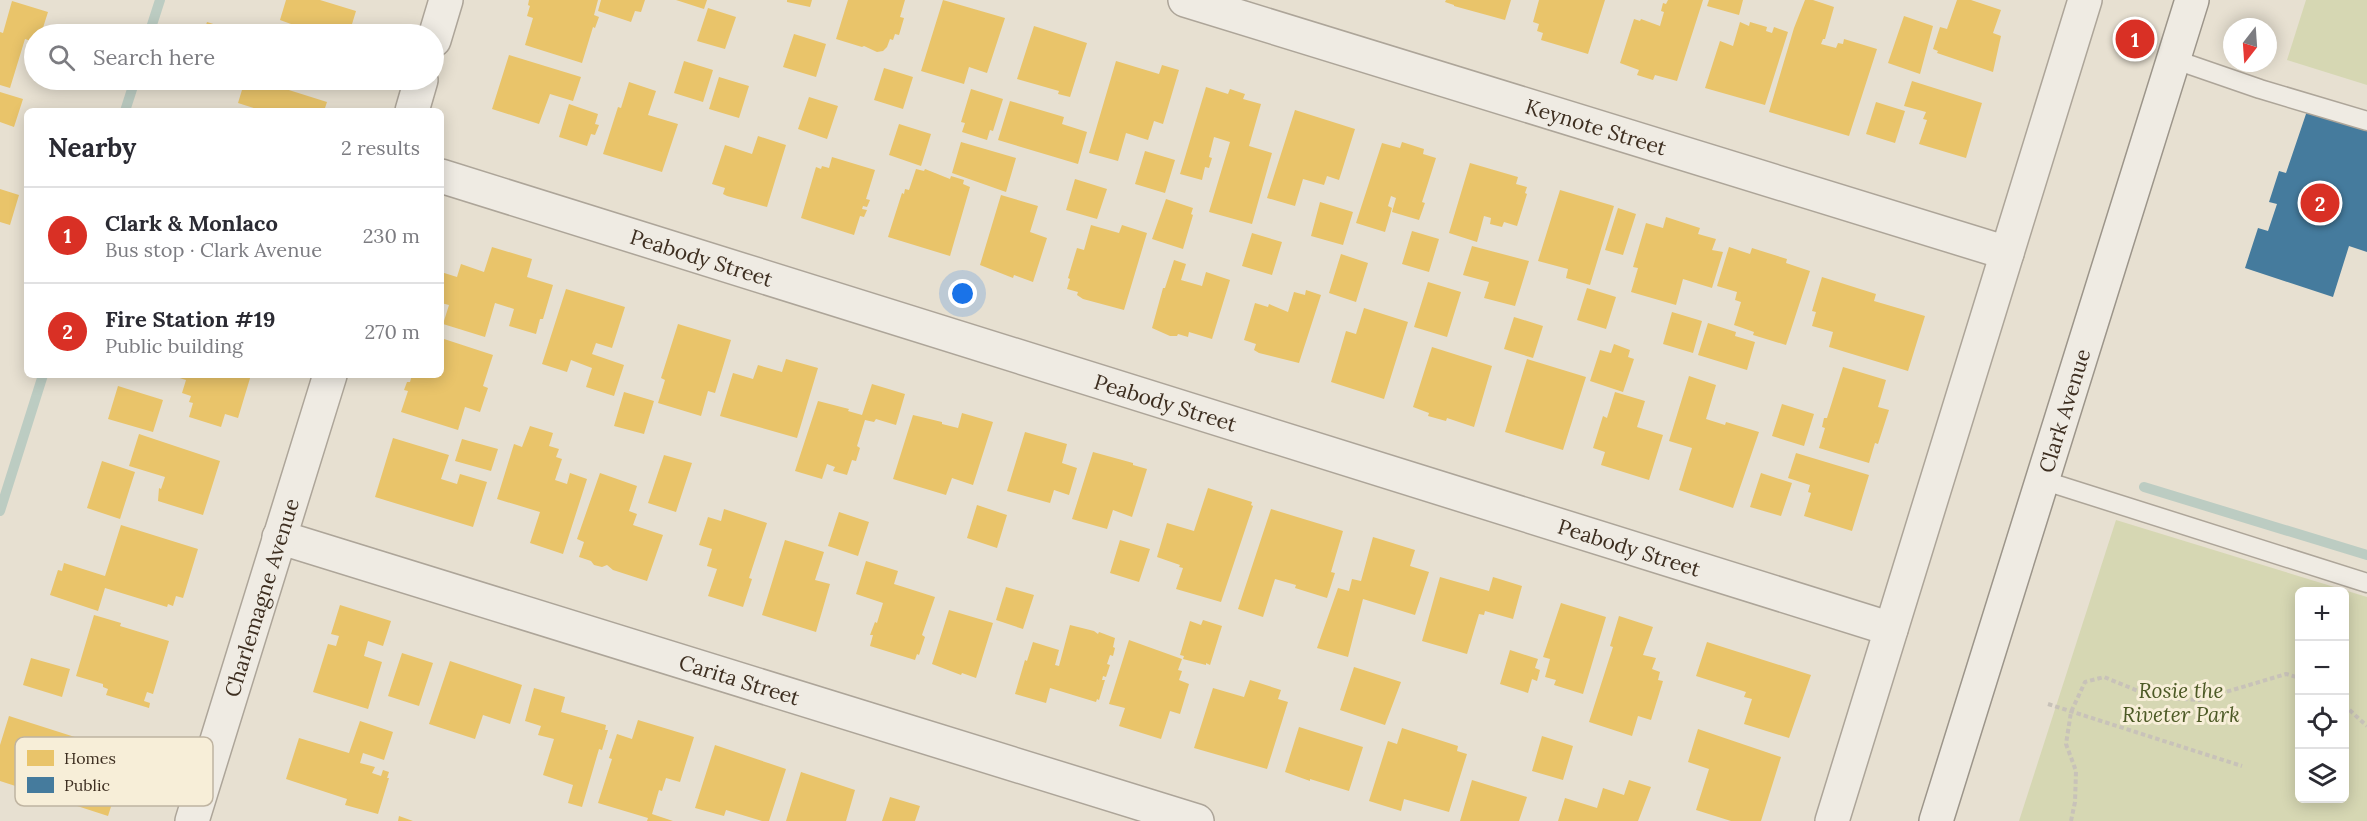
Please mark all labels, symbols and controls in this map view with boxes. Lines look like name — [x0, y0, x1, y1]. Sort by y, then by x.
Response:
pin: 1 — [2116, 16, 2154, 62]
north arrow — [2223, 18, 2277, 72]
search box — [24, 24, 444, 90]
icon: search — [45, 41, 78, 74]
text: Search here — [93, 43, 215, 71]
street label: Keynote Street — [1522, 92, 1671, 161]
text: Nearby — [48, 131, 136, 164]
text: 2 results — [341, 135, 420, 160]
pin: 2 — [2300, 180, 2340, 226]
text: Clark & Monlaco — [105, 209, 278, 237]
street label: Peabody Street — [627, 222, 777, 293]
text: 1 — [63, 223, 72, 248]
text: 230 m — [363, 223, 420, 248]
text: Bus stop · Clark Avenue — [105, 237, 322, 262]
your location — [948, 279, 977, 308]
text: Fire Station #19 — [105, 305, 275, 333]
text: 2 — [62, 319, 73, 344]
text: 270 m — [364, 319, 420, 344]
text: Public building — [105, 333, 243, 358]
street label: Clark Avenue — [2032, 345, 2096, 476]
street label: Peabody Street — [1091, 367, 1241, 438]
street label: Charlemagne Avenue — [218, 495, 305, 700]
street label: Peabody Street — [1555, 512, 1705, 582]
map controls — [2295, 587, 2349, 803]
button: + — [2295, 587, 2349, 641]
button: − — [2295, 641, 2349, 695]
street label: Carita Street — [676, 648, 804, 711]
park label: Rosie the Riveter Park — [2122, 677, 2240, 728]
button: locate — [2295, 695, 2349, 749]
legend — [15, 737, 213, 806]
text: Homes — [64, 748, 116, 768]
button: layers — [2295, 749, 2349, 803]
text: Public — [64, 775, 110, 795]

